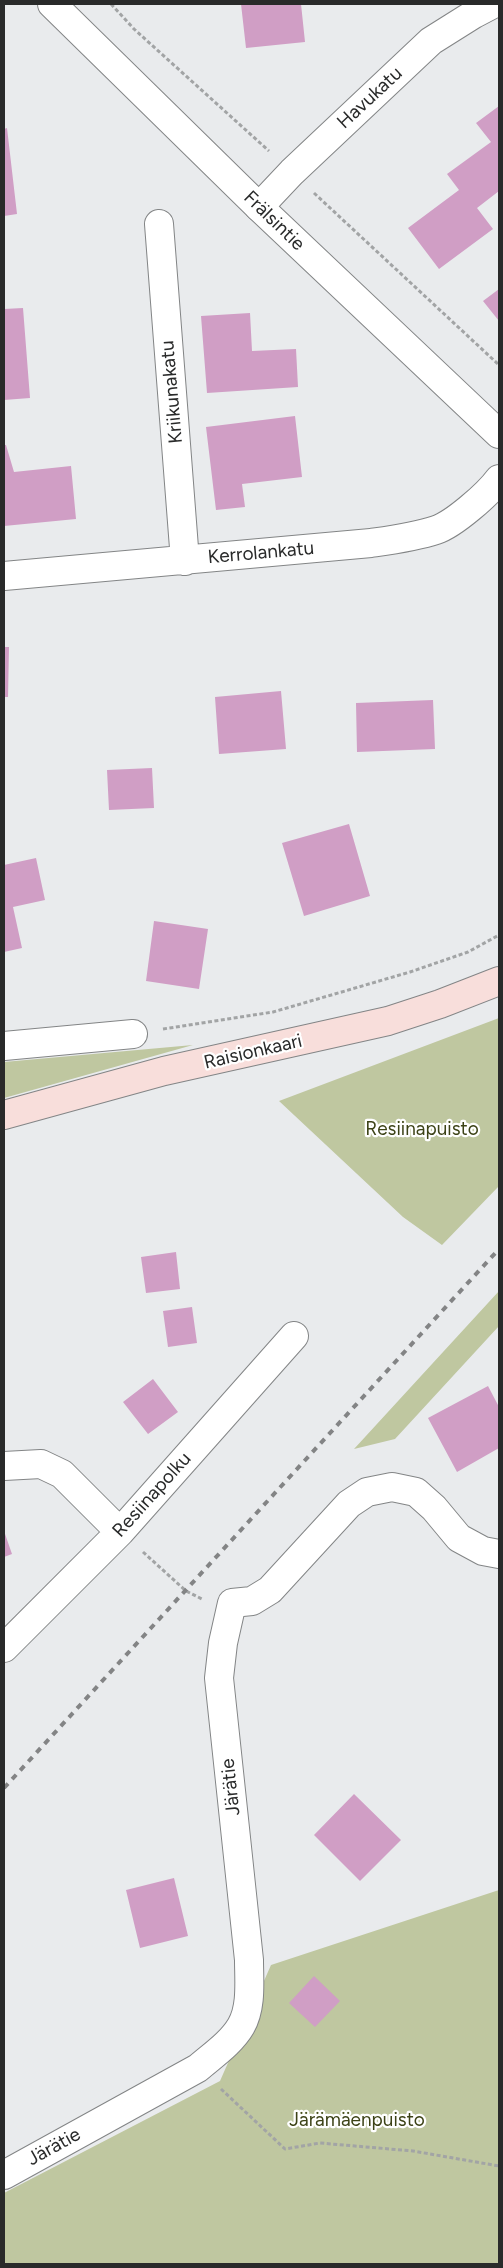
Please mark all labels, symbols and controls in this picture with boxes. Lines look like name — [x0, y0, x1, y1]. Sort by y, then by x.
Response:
street label: Havukatu — [333, 62, 407, 134]
street label: Frälsintie — [239, 186, 309, 256]
street label: Kriikunakatu — [156, 340, 188, 444]
street label: Kerrolankatu — [207, 537, 315, 569]
street label: Raisionkaari — [202, 1030, 304, 1074]
park label: Resiinapuisto — [365, 1118, 479, 1140]
street label: Resiinapolku — [108, 1448, 196, 1542]
street label: Järätie — [217, 1757, 245, 1817]
park label: Järämäenpuisto — [289, 2109, 425, 2131]
street label: Järätie — [23, 2123, 85, 2171]

